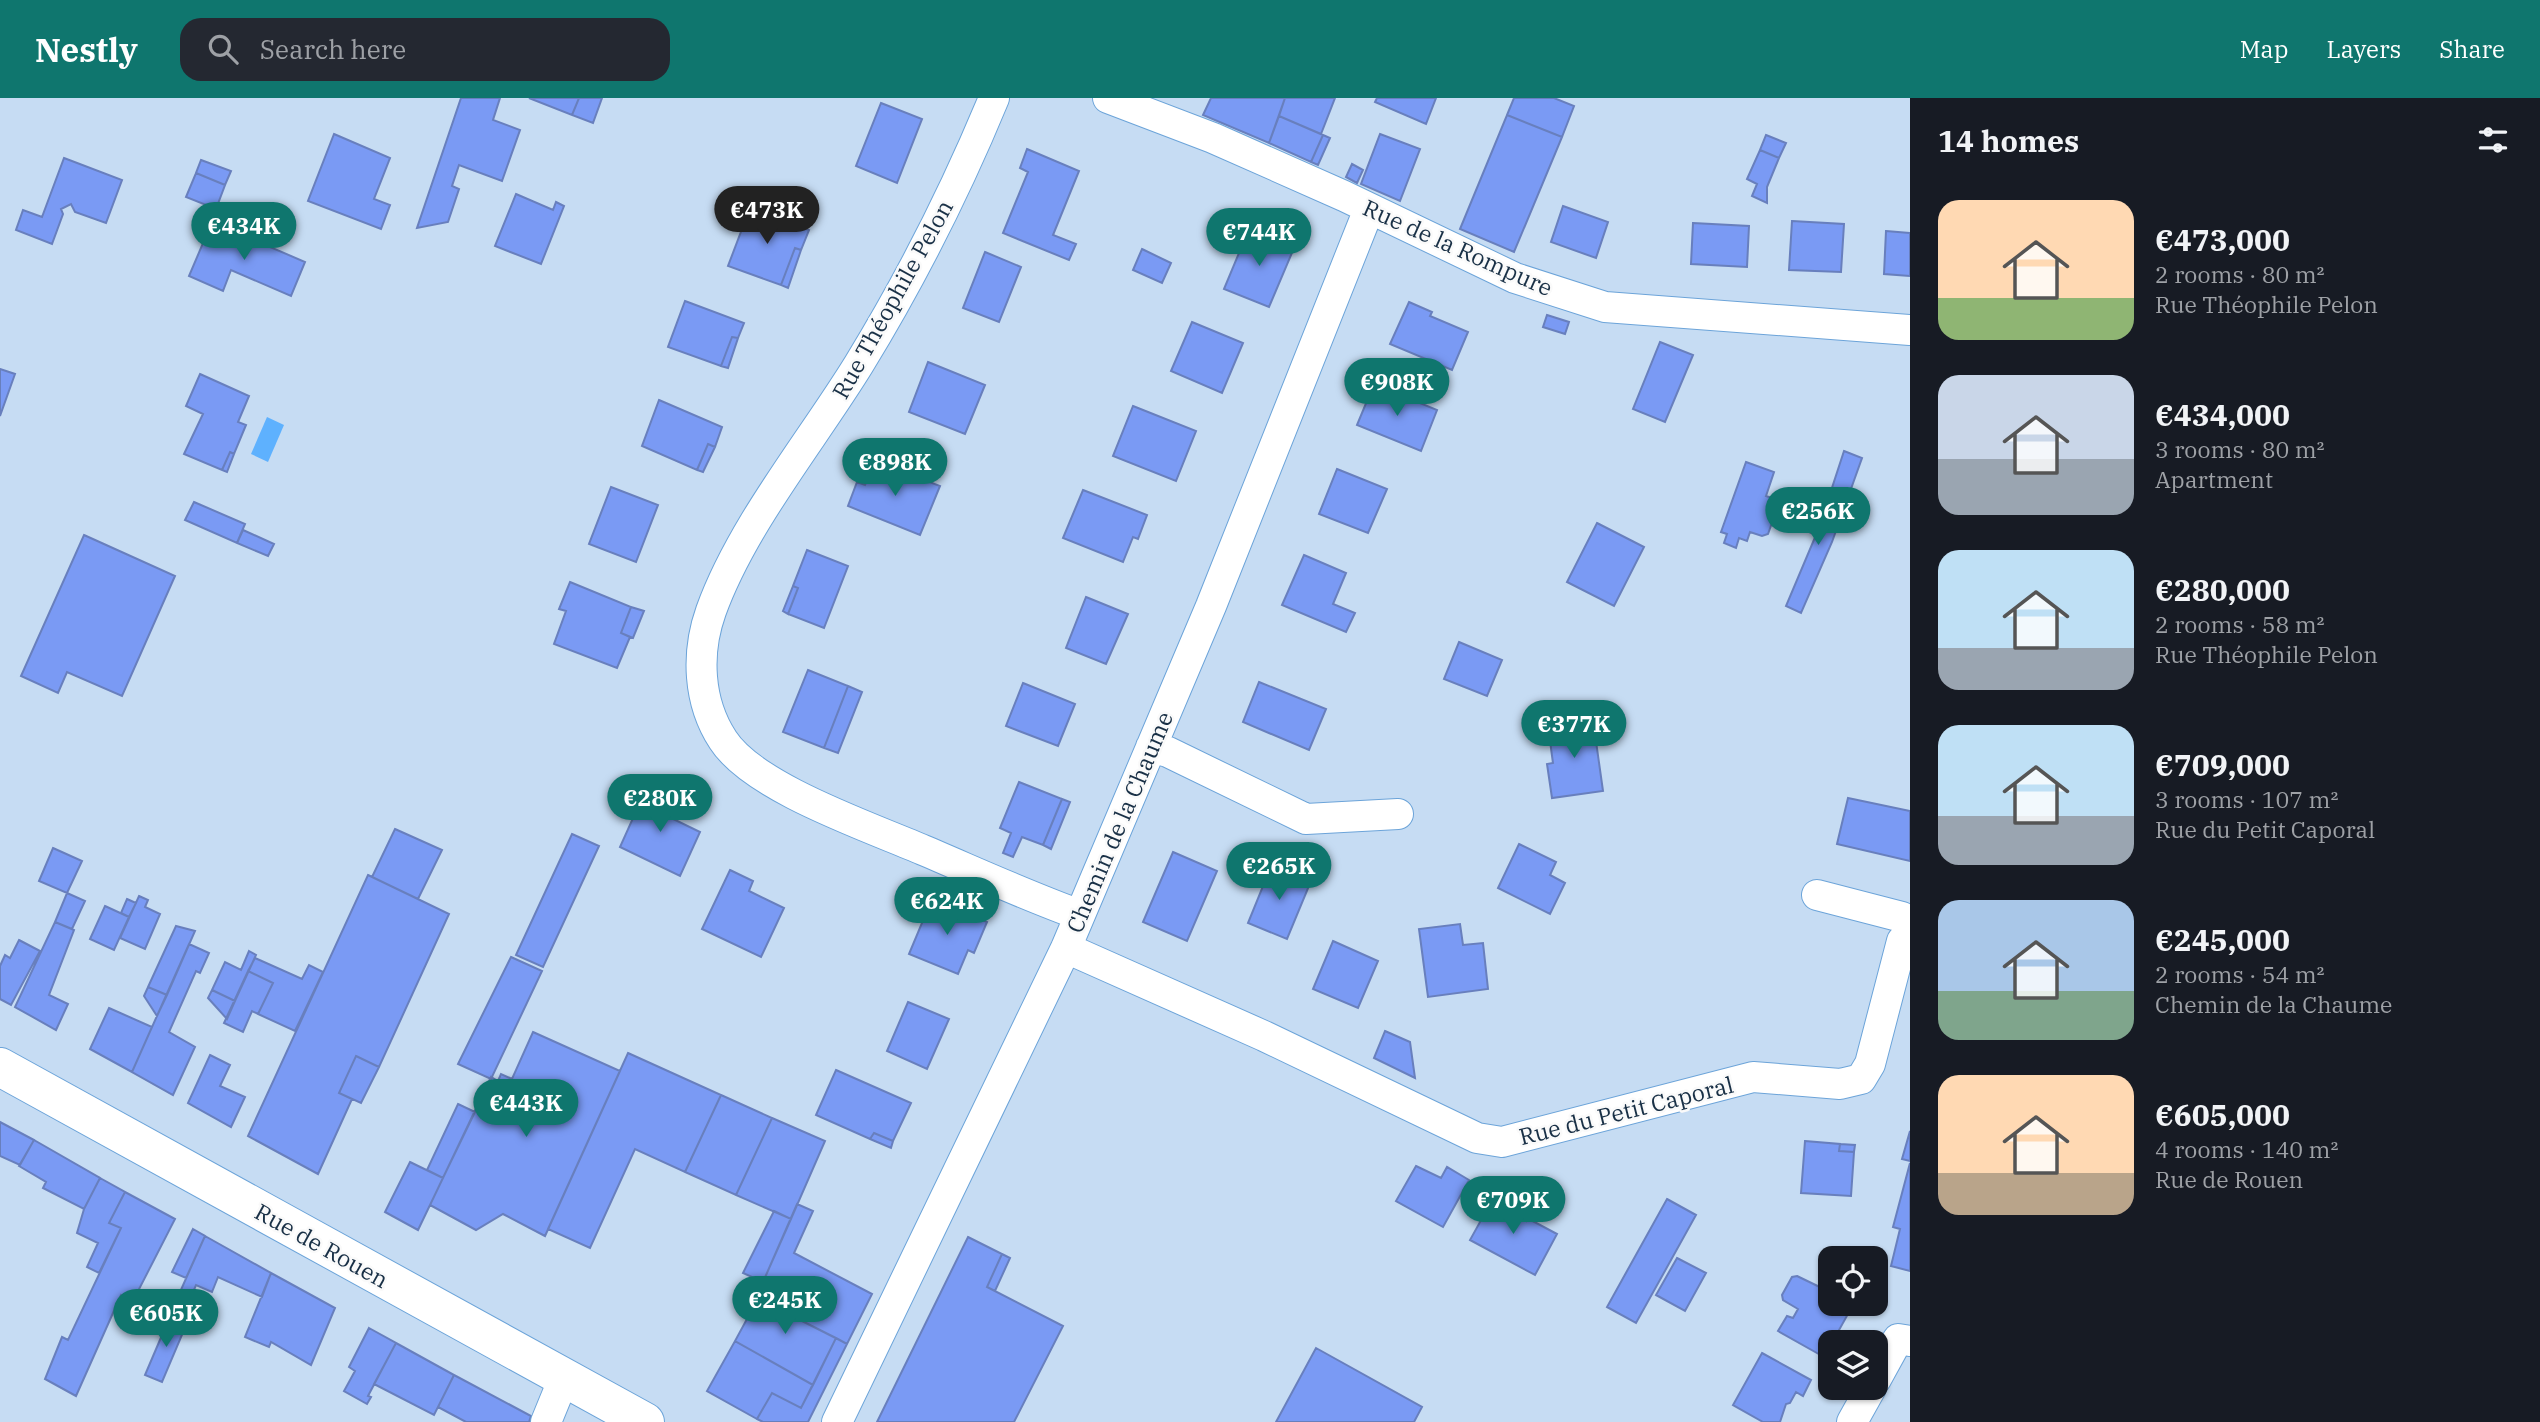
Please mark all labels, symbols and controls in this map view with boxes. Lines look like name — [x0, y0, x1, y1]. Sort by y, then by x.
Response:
search box — [180, 18, 670, 81]
text: Nestly — [35, 28, 138, 71]
icon: search — [204, 30, 242, 68]
text: Search here — [260, 32, 406, 66]
text: Map — [2240, 33, 2288, 65]
text: Layers — [2326, 33, 2401, 65]
text: Share — [2439, 33, 2505, 65]
text: 14 homes — [1938, 121, 2079, 160]
icon: filters — [2474, 121, 2512, 159]
pin: €473K — [718, 186, 816, 246]
street label: Rue de la Rompure — [1358, 192, 1558, 302]
text: €473K — [730, 194, 804, 224]
street label: Rue Théophile Pelon — [825, 194, 959, 404]
pin: €434K — [195, 202, 293, 262]
pin: €744K — [1210, 208, 1308, 268]
text: €434K — [207, 210, 281, 240]
text: €744K — [1222, 216, 1296, 246]
text: €473,000 — [2155, 220, 2290, 259]
icon: home — [1994, 228, 2078, 312]
text: 2 rooms · 80 m² — [2155, 259, 2325, 289]
text: Rue Théophile Pelon — [2155, 289, 2378, 319]
pin: €908K — [1348, 358, 1446, 418]
text: €908K — [1360, 366, 1434, 396]
text: €434,000 — [2155, 395, 2290, 434]
icon: home — [1994, 403, 2078, 487]
text: 3 rooms · 80 m² — [2155, 434, 2325, 464]
pin: €898K — [846, 438, 944, 498]
text: €898K — [858, 446, 932, 476]
text: Apartment — [2155, 464, 2273, 494]
pin: €256K — [1769, 488, 1867, 547]
text: €256K — [1781, 495, 1855, 525]
text: €280,000 — [2155, 570, 2290, 609]
icon: home — [1994, 578, 2078, 662]
text: 2 rooms · 58 m² — [2155, 609, 2325, 639]
text: Rue Théophile Pelon — [2155, 639, 2378, 669]
pin: €377K — [1525, 700, 1623, 760]
street label: Chemin de la Chaume — [1059, 707, 1179, 937]
text: €377K — [1537, 708, 1611, 738]
text: €709,000 — [2155, 745, 2290, 784]
icon: home — [1994, 753, 2078, 837]
pin: €280K — [611, 774, 709, 834]
text: €280K — [623, 782, 697, 812]
text: 3 rooms · 107 m² — [2155, 784, 2338, 814]
text: Rue du Petit Caporal — [2155, 814, 2375, 844]
pin: €265K — [1230, 842, 1328, 902]
text: €265K — [1242, 850, 1316, 880]
pin: €624K — [898, 878, 996, 937]
text: €624K — [910, 885, 984, 915]
text: €245,000 — [2155, 920, 2290, 959]
icon: home — [1994, 928, 2078, 1012]
text: 2 rooms · 54 m² — [2155, 959, 2325, 989]
text: Chemin de la Chaume — [2155, 989, 2392, 1019]
street label: Rue du Petit Caporal — [1516, 1069, 1736, 1151]
pin: €443K — [477, 1080, 575, 1139]
text: €443K — [489, 1087, 563, 1117]
text: €605,000 — [2155, 1095, 2290, 1134]
icon: home — [1994, 1103, 2078, 1187]
text: 4 rooms · 140 m² — [2155, 1134, 2338, 1164]
text: Rue de Rouen — [2155, 1164, 2303, 1194]
pin: €709K — [1464, 1176, 1562, 1236]
text: €709K — [1476, 1184, 1550, 1214]
street label: Rue de Rouen — [250, 1196, 394, 1294]
map controls — [1818, 1246, 1888, 1400]
button: locate — [1818, 1246, 1888, 1316]
pin: €245K — [736, 1276, 834, 1336]
text: €245K — [748, 1284, 822, 1314]
pin: €605K — [117, 1290, 215, 1349]
text: €605K — [129, 1297, 203, 1327]
button: layers — [1818, 1330, 1888, 1400]

